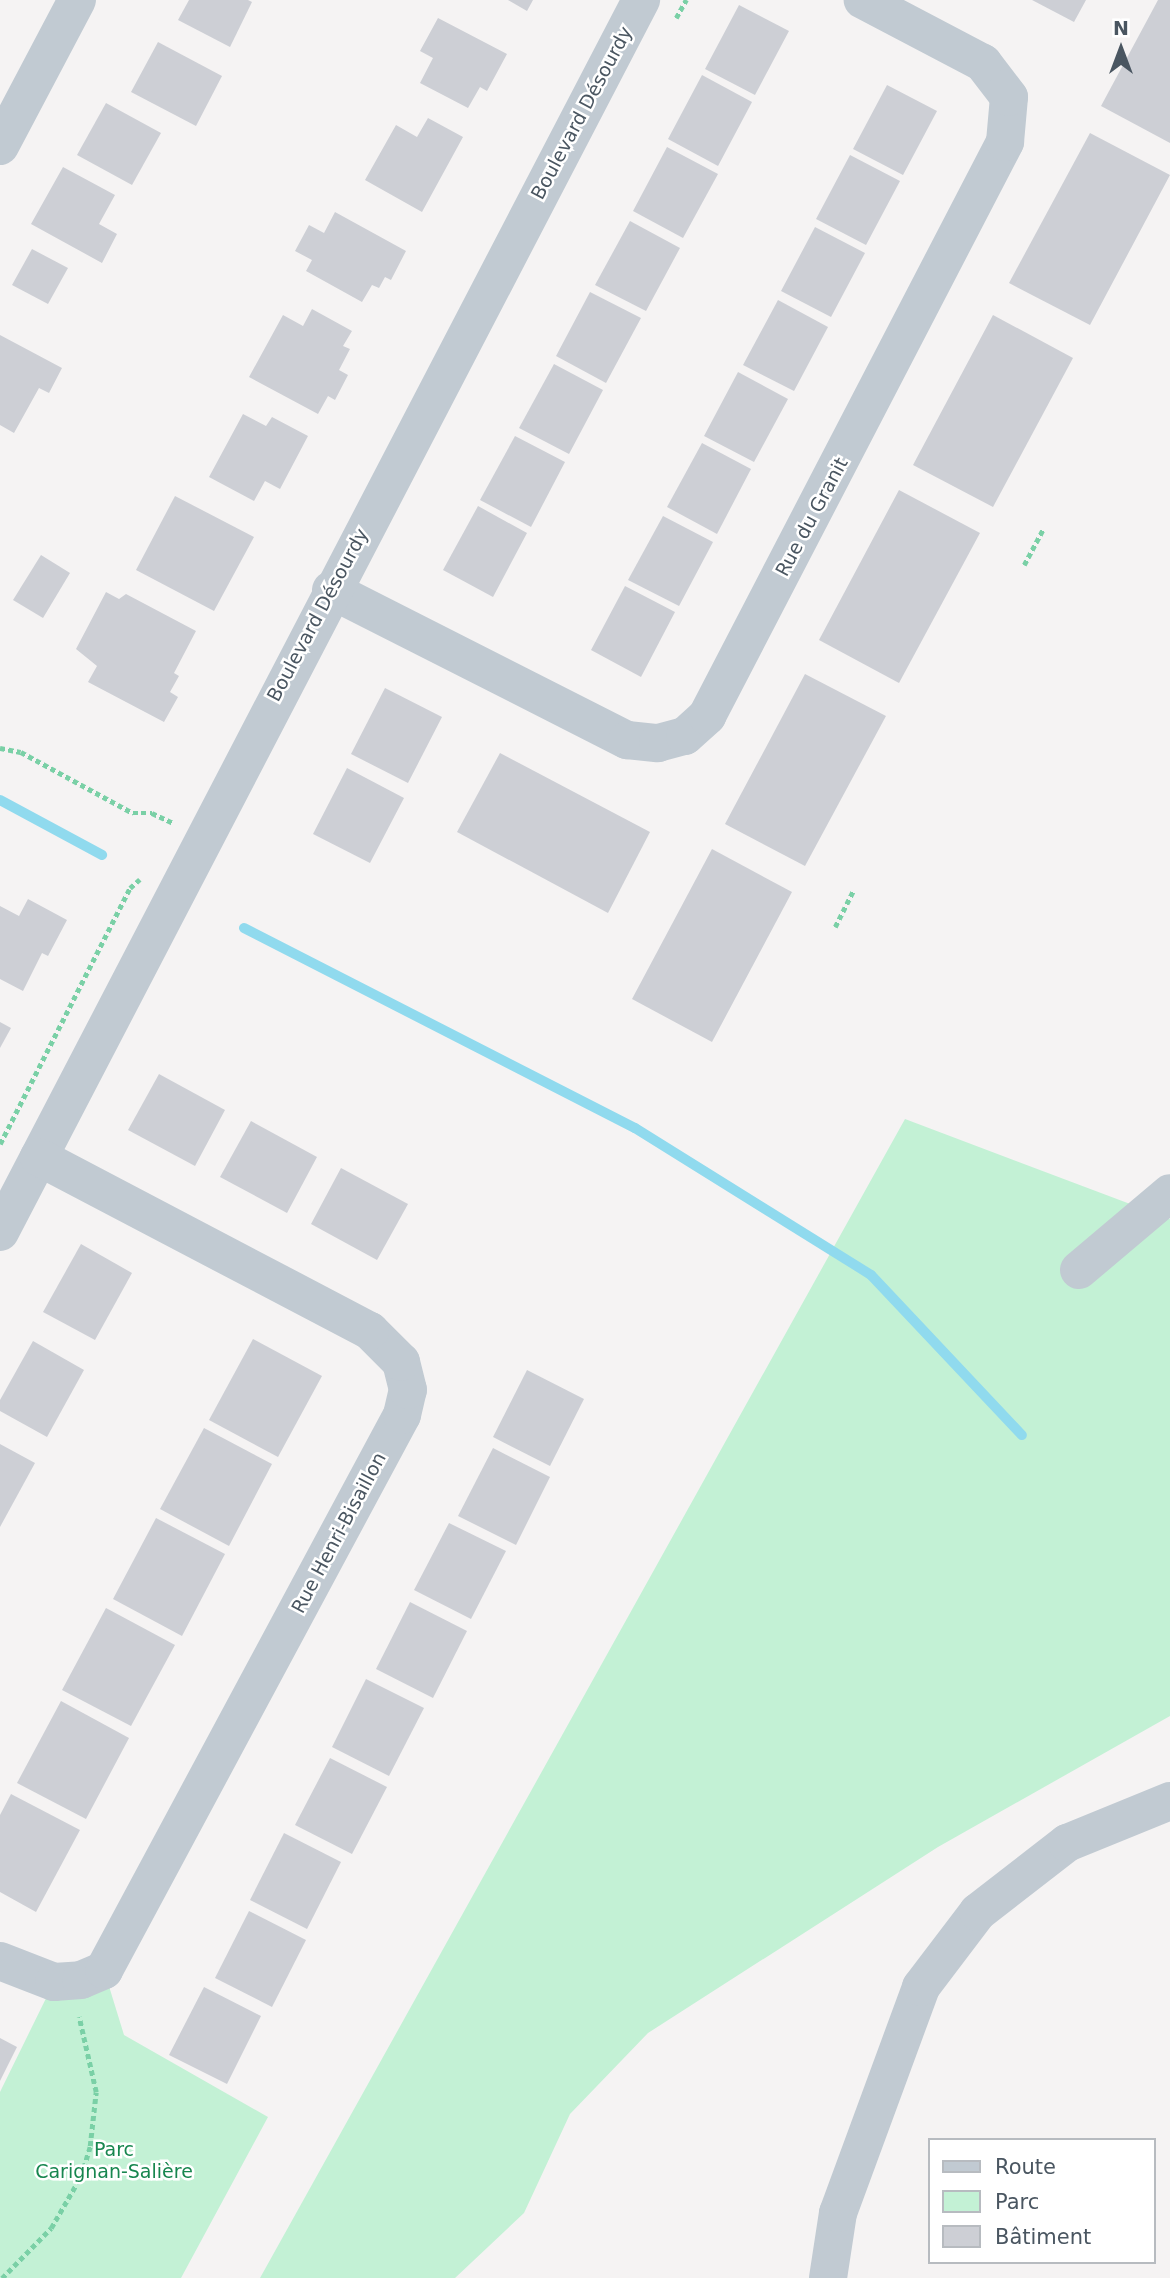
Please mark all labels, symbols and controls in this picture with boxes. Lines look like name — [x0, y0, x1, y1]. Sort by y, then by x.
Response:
north arrow — [1086, 14, 1156, 84]
text: N — [1113, 17, 1129, 39]
street label: Boulevard Désourdy — [527, 23, 637, 203]
street label: Rue du Granit — [771, 454, 853, 580]
street label: Boulevard Désourdy — [263, 525, 373, 705]
street label: Rue Henri-Bisaillon — [287, 1449, 391, 1617]
legend — [928, 2138, 1156, 2264]
park label: Parc Carignan-Salière — [35, 2139, 193, 2183]
text: Route — [995, 2155, 1056, 2179]
text: Parc — [995, 2190, 1039, 2214]
text: Bâtiment — [995, 2225, 1091, 2249]

